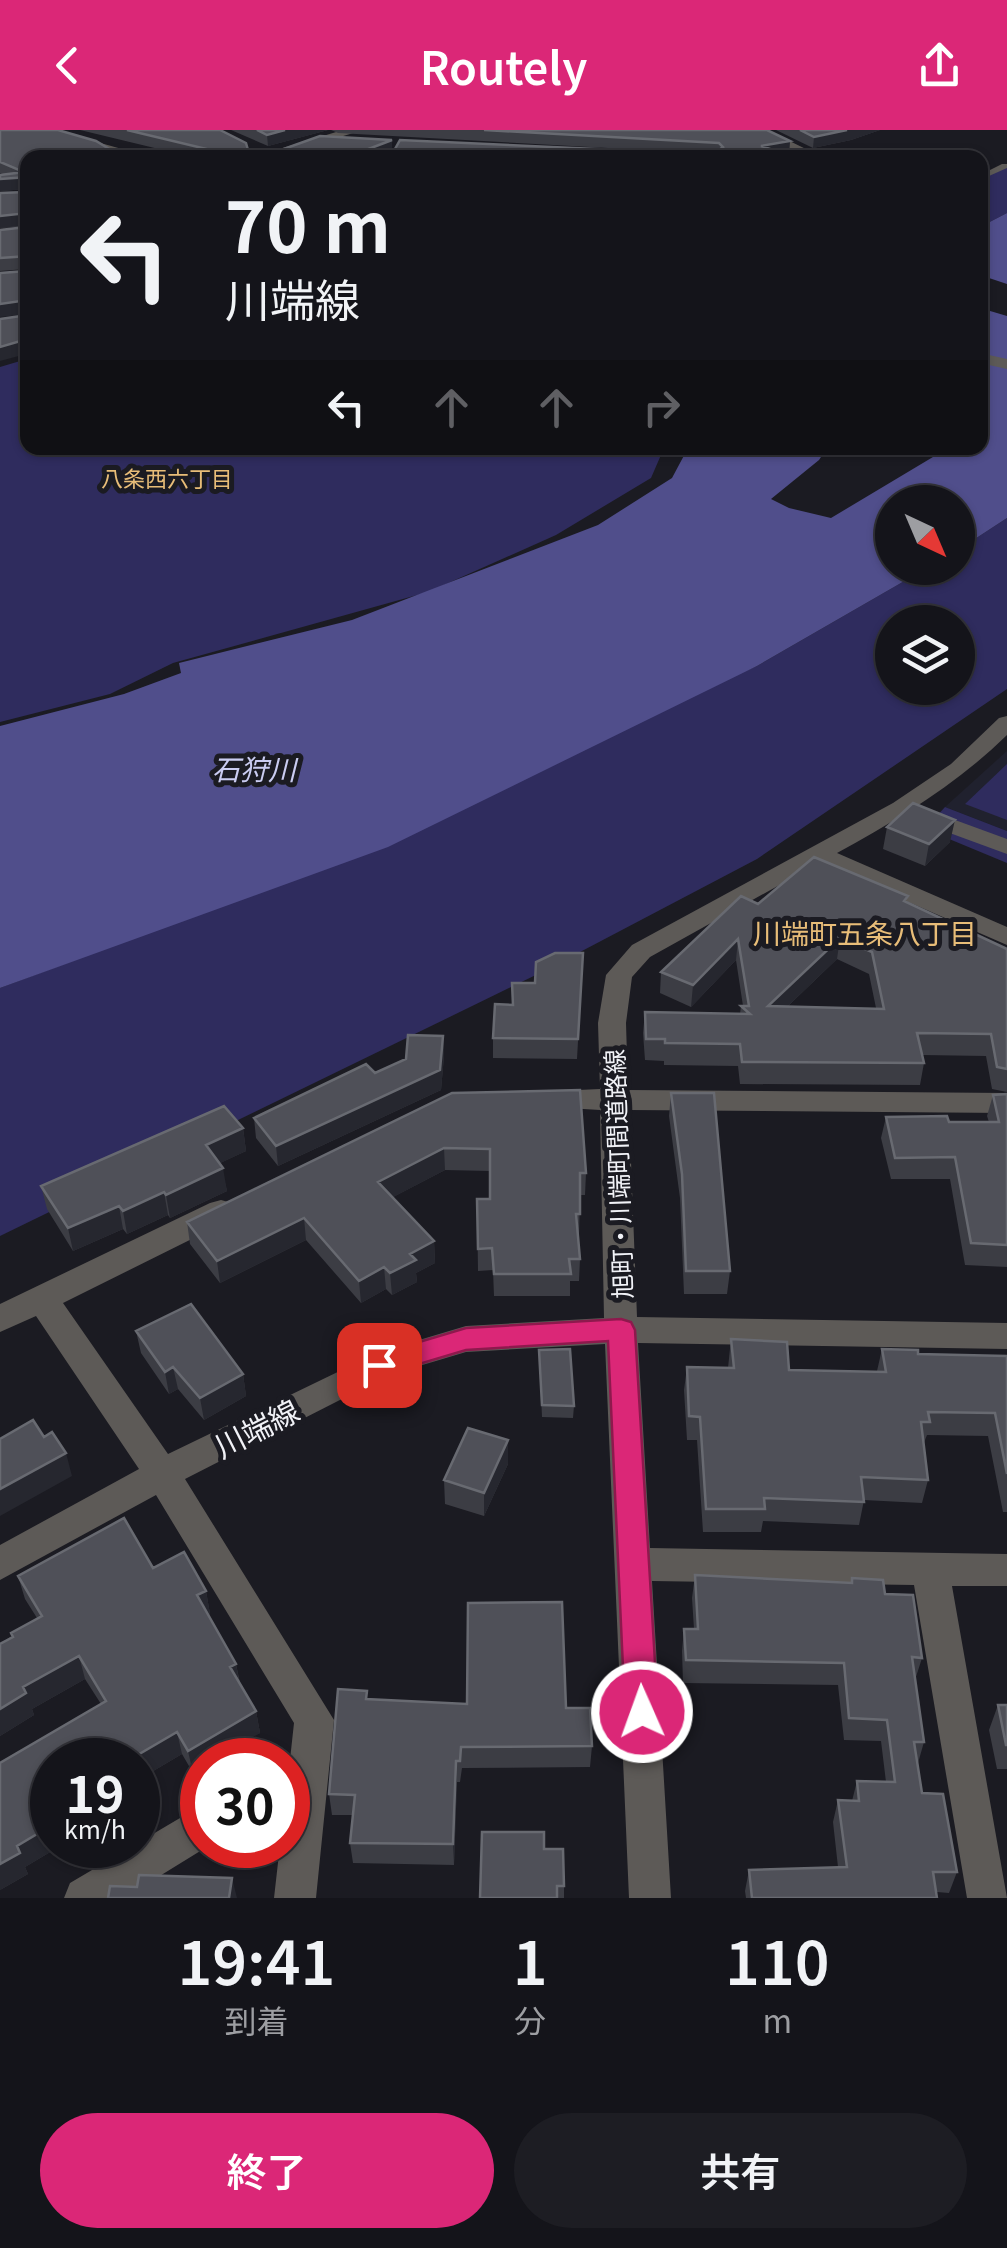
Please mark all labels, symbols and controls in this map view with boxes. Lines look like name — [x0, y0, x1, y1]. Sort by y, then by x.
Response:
text: Routely — [420, 33, 587, 98]
icon: back — [40, 38, 95, 93]
icon: share — [912, 38, 967, 93]
text: 70 m — [225, 172, 391, 273]
icon: left — [60, 190, 190, 320]
text: 川端線 — [225, 265, 360, 330]
icon: left — [319, 380, 374, 435]
icon: ahead — [424, 380, 479, 435]
icon: ahead — [529, 380, 584, 435]
icon: right — [634, 380, 689, 435]
district label: 八条西六丁目 — [101, 461, 233, 493]
north arrow — [875, 485, 975, 585]
map controls — [875, 485, 975, 705]
button: layers — [875, 605, 975, 705]
water label: 石狩川 — [212, 748, 299, 788]
district label: 川端町五条八丁目 — [753, 912, 977, 952]
street label: 旭町・川端町間道路線 — [595, 1048, 639, 1300]
pin — [337, 1323, 422, 1408]
icon: arrive — [352, 1338, 407, 1393]
street label: 川端線 — [206, 1387, 306, 1467]
position arrow — [590, 1660, 694, 1764]
speed limit sign: 30 — [180, 1738, 310, 1868]
text: 19 — [66, 1755, 125, 1827]
text: km/h — [64, 1810, 126, 1846]
text: 19:41 — [177, 1915, 335, 2002]
text: 1 — [513, 1915, 548, 2002]
text: 110 — [725, 1915, 830, 2002]
text: 到着 — [224, 1996, 288, 2042]
text: 分 — [514, 1996, 546, 2042]
text: m — [762, 1996, 792, 2042]
button: 終了 — [40, 2113, 494, 2228]
button: 共有 — [514, 2113, 967, 2228]

